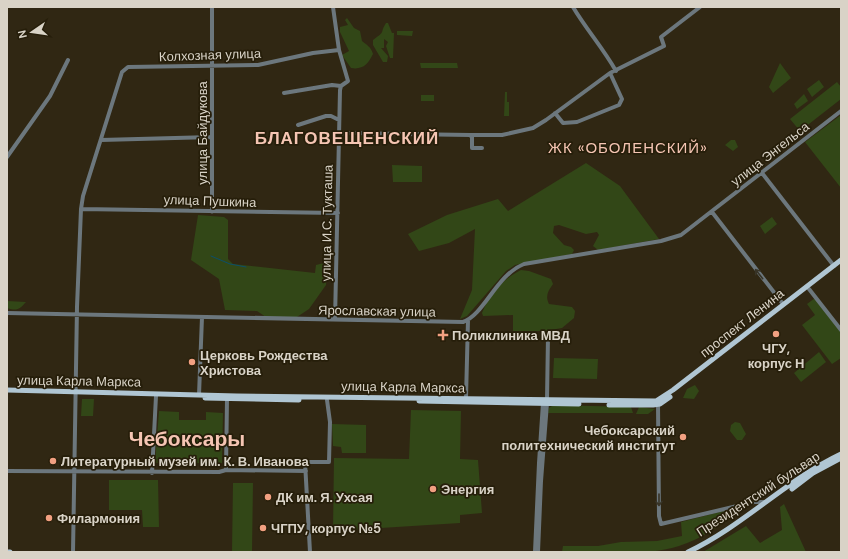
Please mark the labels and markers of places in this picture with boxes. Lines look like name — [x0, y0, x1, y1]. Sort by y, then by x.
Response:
place label: Поликлиника МВД — [452, 327, 571, 344]
marker: Поликлиника МВД — [437, 329, 449, 341]
marker: ЧГУ, корпус Н — [771, 329, 781, 339]
place label: ЧГУ, корпус Н — [748, 340, 804, 372]
place label: Церковь Рождества Христова — [200, 347, 328, 379]
marker: Церковь Рождества Христова — [187, 357, 197, 367]
place label: Чебоксарский политехнический институт — [502, 422, 675, 454]
marker: Чебоксарский политехнический институт — [678, 432, 688, 442]
place label: Литературный музей им. К. В. Иванова — [61, 453, 310, 470]
marker: Литературный музей им. К. В. Иванова — [48, 456, 58, 466]
place label: Энергия — [441, 481, 494, 498]
marker: Энергия — [428, 484, 438, 494]
place label: ДК им. Я. Ухсая — [276, 489, 373, 506]
marker: ДК им. Я. Ухсая — [263, 492, 273, 502]
place label: Филармония — [57, 510, 140, 527]
marker: Филармония — [44, 513, 54, 523]
place label: ЧГПУ, корпус №5 — [271, 520, 381, 537]
marker: ЧГПУ, корпус №5 — [258, 523, 268, 533]

